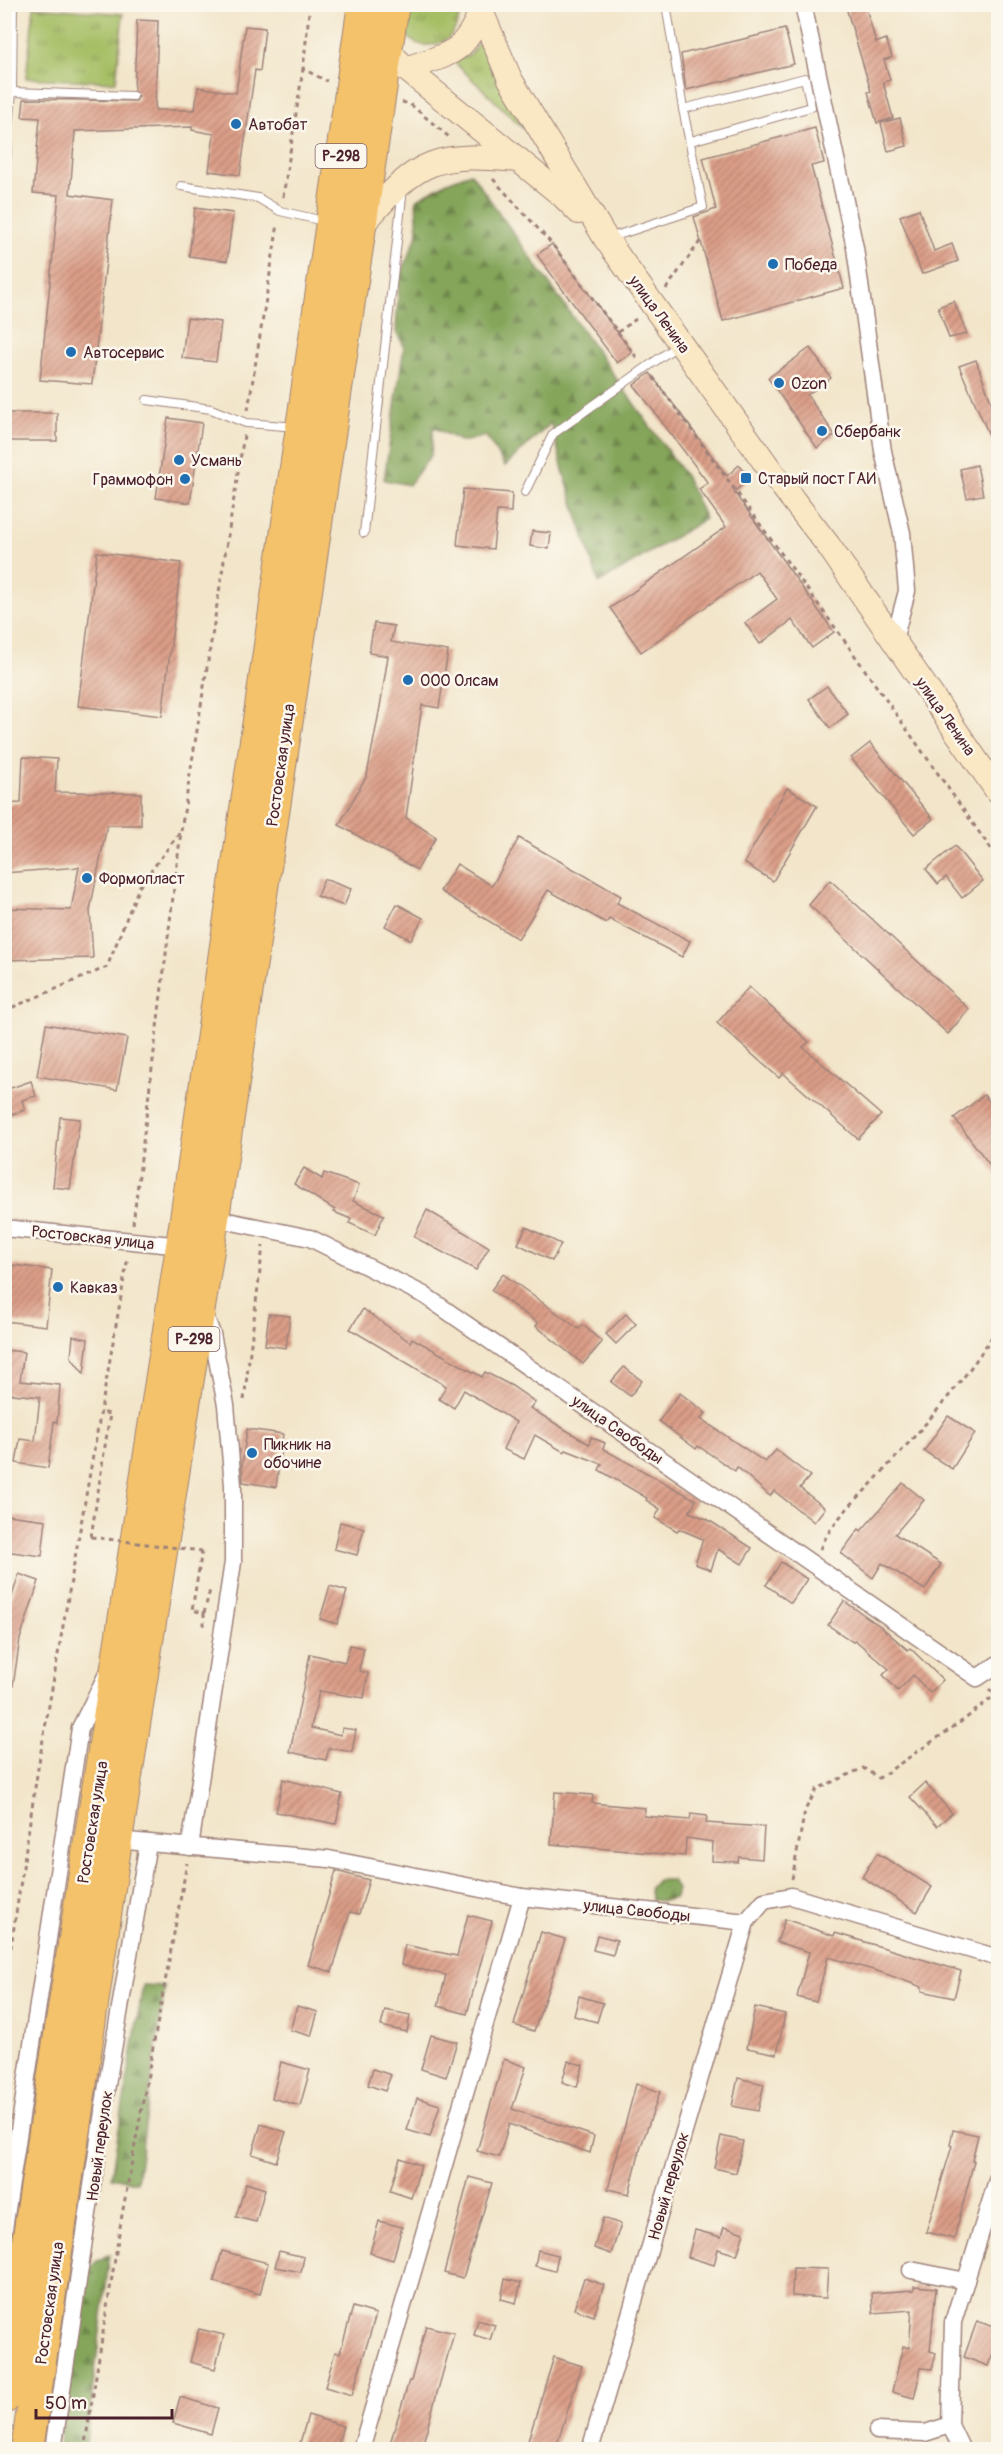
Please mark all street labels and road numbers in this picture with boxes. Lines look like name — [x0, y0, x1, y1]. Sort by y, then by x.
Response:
road number: Р-298 — [316, 144, 366, 168]
street label: улица Ленина — [624, 271, 694, 357]
street label: улица Ленина — [910, 673, 980, 760]
street label: Ростовская улица — [262, 703, 299, 828]
street label: Ростовская улица — [30, 1222, 155, 1254]
road number: Р-298 — [168, 1327, 220, 1351]
street label: улица Свободы — [567, 1390, 667, 1469]
street label: Ростовская улица — [73, 1760, 113, 1885]
street label: улица Свободы — [581, 1895, 691, 1927]
street label: Новый переулок — [82, 2089, 118, 2203]
street label: Новый переулок — [644, 2130, 694, 2243]
street label: Ростовская улица — [31, 2241, 68, 2366]

